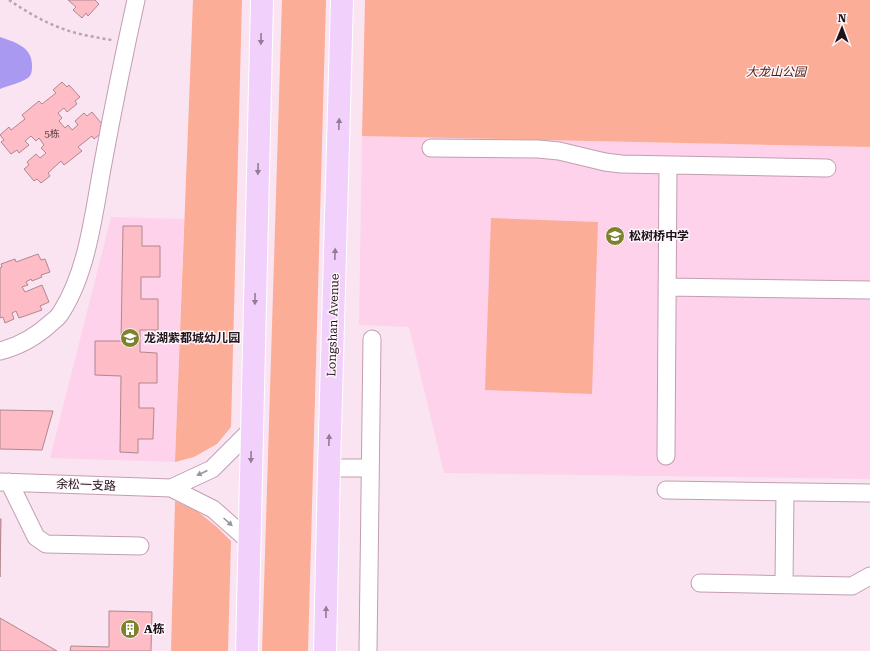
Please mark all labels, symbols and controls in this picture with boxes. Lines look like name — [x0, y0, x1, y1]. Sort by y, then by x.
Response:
north arrow — [822, 8, 862, 48]
text: N — [838, 12, 847, 25]
one-way arrow — [258, 33, 264, 46]
park label: 大龙山公园 — [746, 65, 808, 79]
one-way arrow — [336, 117, 342, 130]
house number: 5栋 — [44, 128, 60, 139]
one-way arrow — [255, 163, 261, 176]
school or university icon: 松树桥中学 — [604, 225, 626, 247]
place label: 松树桥中学 — [629, 229, 689, 243]
one-way arrow — [332, 247, 338, 260]
street label: Longshan Avenue — [324, 273, 342, 377]
one-way arrow — [252, 293, 258, 306]
school or university icon: 龙湖紫都城幼儿园 — [119, 327, 141, 349]
place label: 龙湖紫都城幼儿园 — [144, 331, 240, 345]
one-way arrow — [326, 434, 333, 446]
one-way arrow — [248, 451, 254, 464]
one-way arrow — [197, 470, 208, 476]
street label: 余松一支路 — [56, 477, 116, 493]
one-way arrow — [223, 518, 233, 527]
one-way arrow — [322, 606, 329, 618]
building icon: A栋 — [119, 618, 141, 640]
place label: A栋 — [144, 622, 165, 636]

